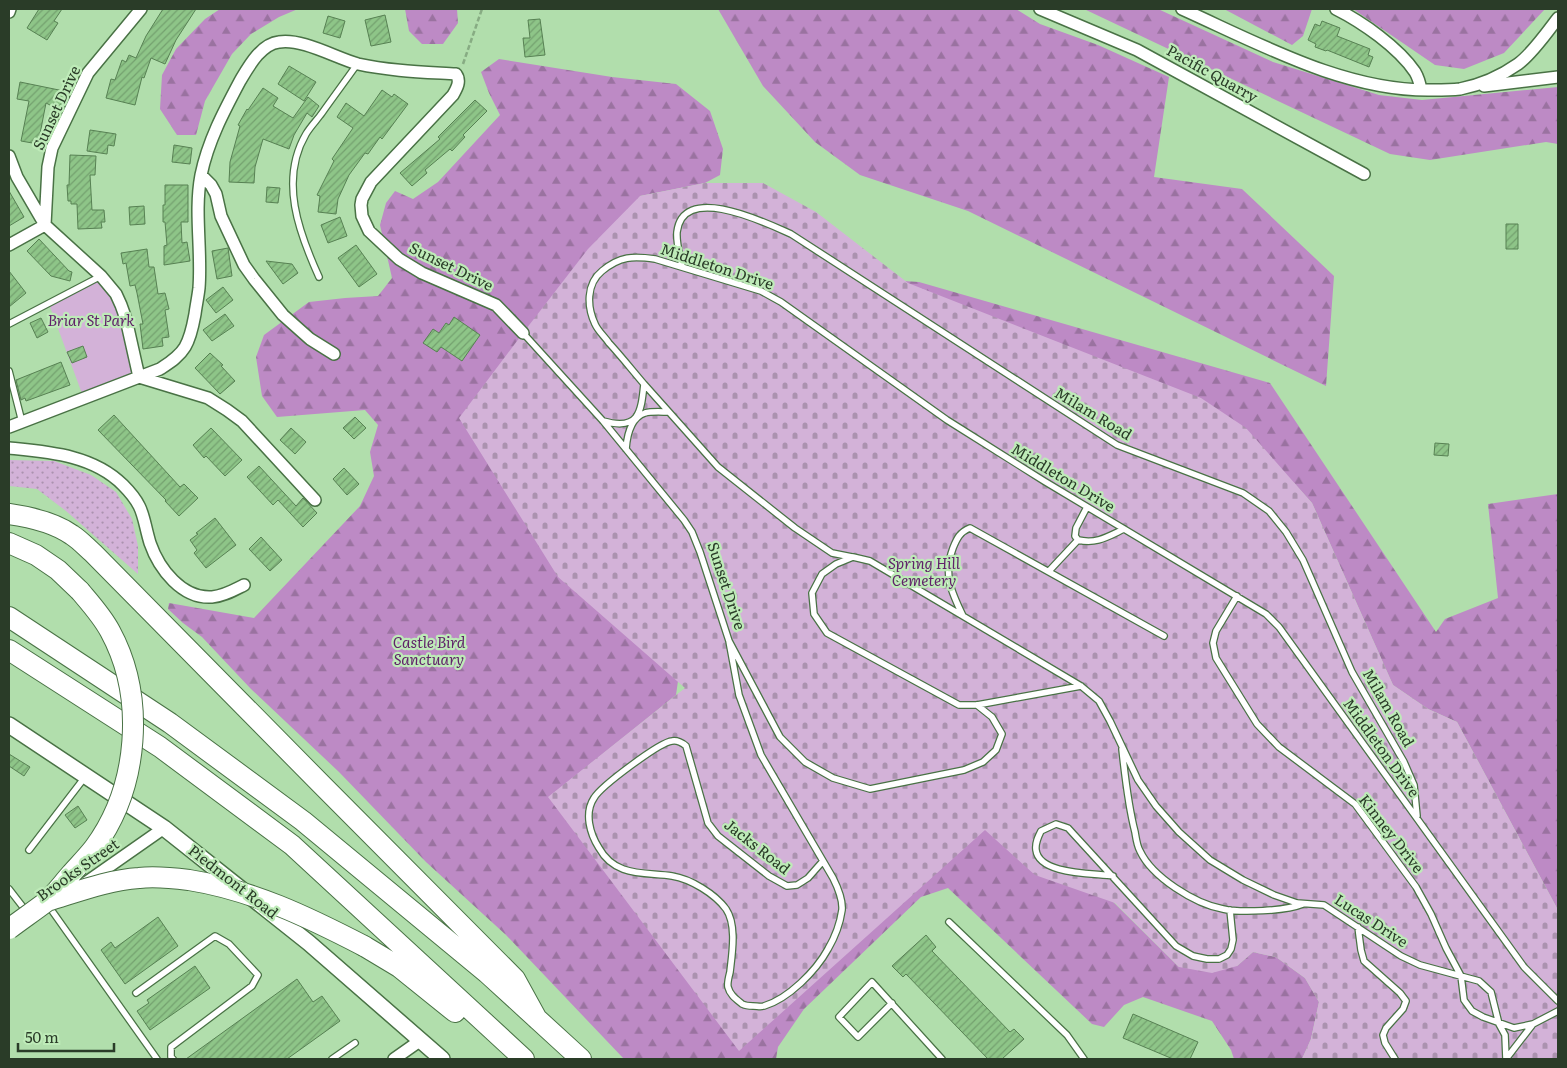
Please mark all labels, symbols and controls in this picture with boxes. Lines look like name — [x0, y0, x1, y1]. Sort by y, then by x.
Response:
street label: Pacific Quarry — [1163, 38, 1263, 107]
street label: Sunset Drive — [26, 61, 85, 153]
street label: Sunset Drive — [406, 235, 498, 296]
street label: Middleton Drive — [658, 236, 777, 295]
park label: Briar St Park — [47, 308, 135, 331]
street label: Milam Road — [1051, 381, 1137, 445]
street label: Middleton Drive — [1007, 437, 1120, 517]
street label: Sunset Drive — [702, 539, 752, 633]
park label: Spring Hill Cemetery — [888, 551, 961, 591]
park label: Castle Bird Sanctuary — [393, 630, 466, 670]
street label: Milam Road — [1358, 664, 1421, 751]
street label: Middleton Drive — [1338, 693, 1426, 802]
street label: Kinney Drive — [1354, 789, 1430, 878]
street label: Jacks Road — [720, 813, 796, 879]
street label: Brooks Street — [31, 832, 123, 906]
street label: Piedmont Road — [184, 838, 284, 923]
street label: Lucas Drive — [1331, 887, 1413, 952]
scale bar — [18, 1020, 114, 1052]
text: 50 m — [25, 1025, 59, 1048]

